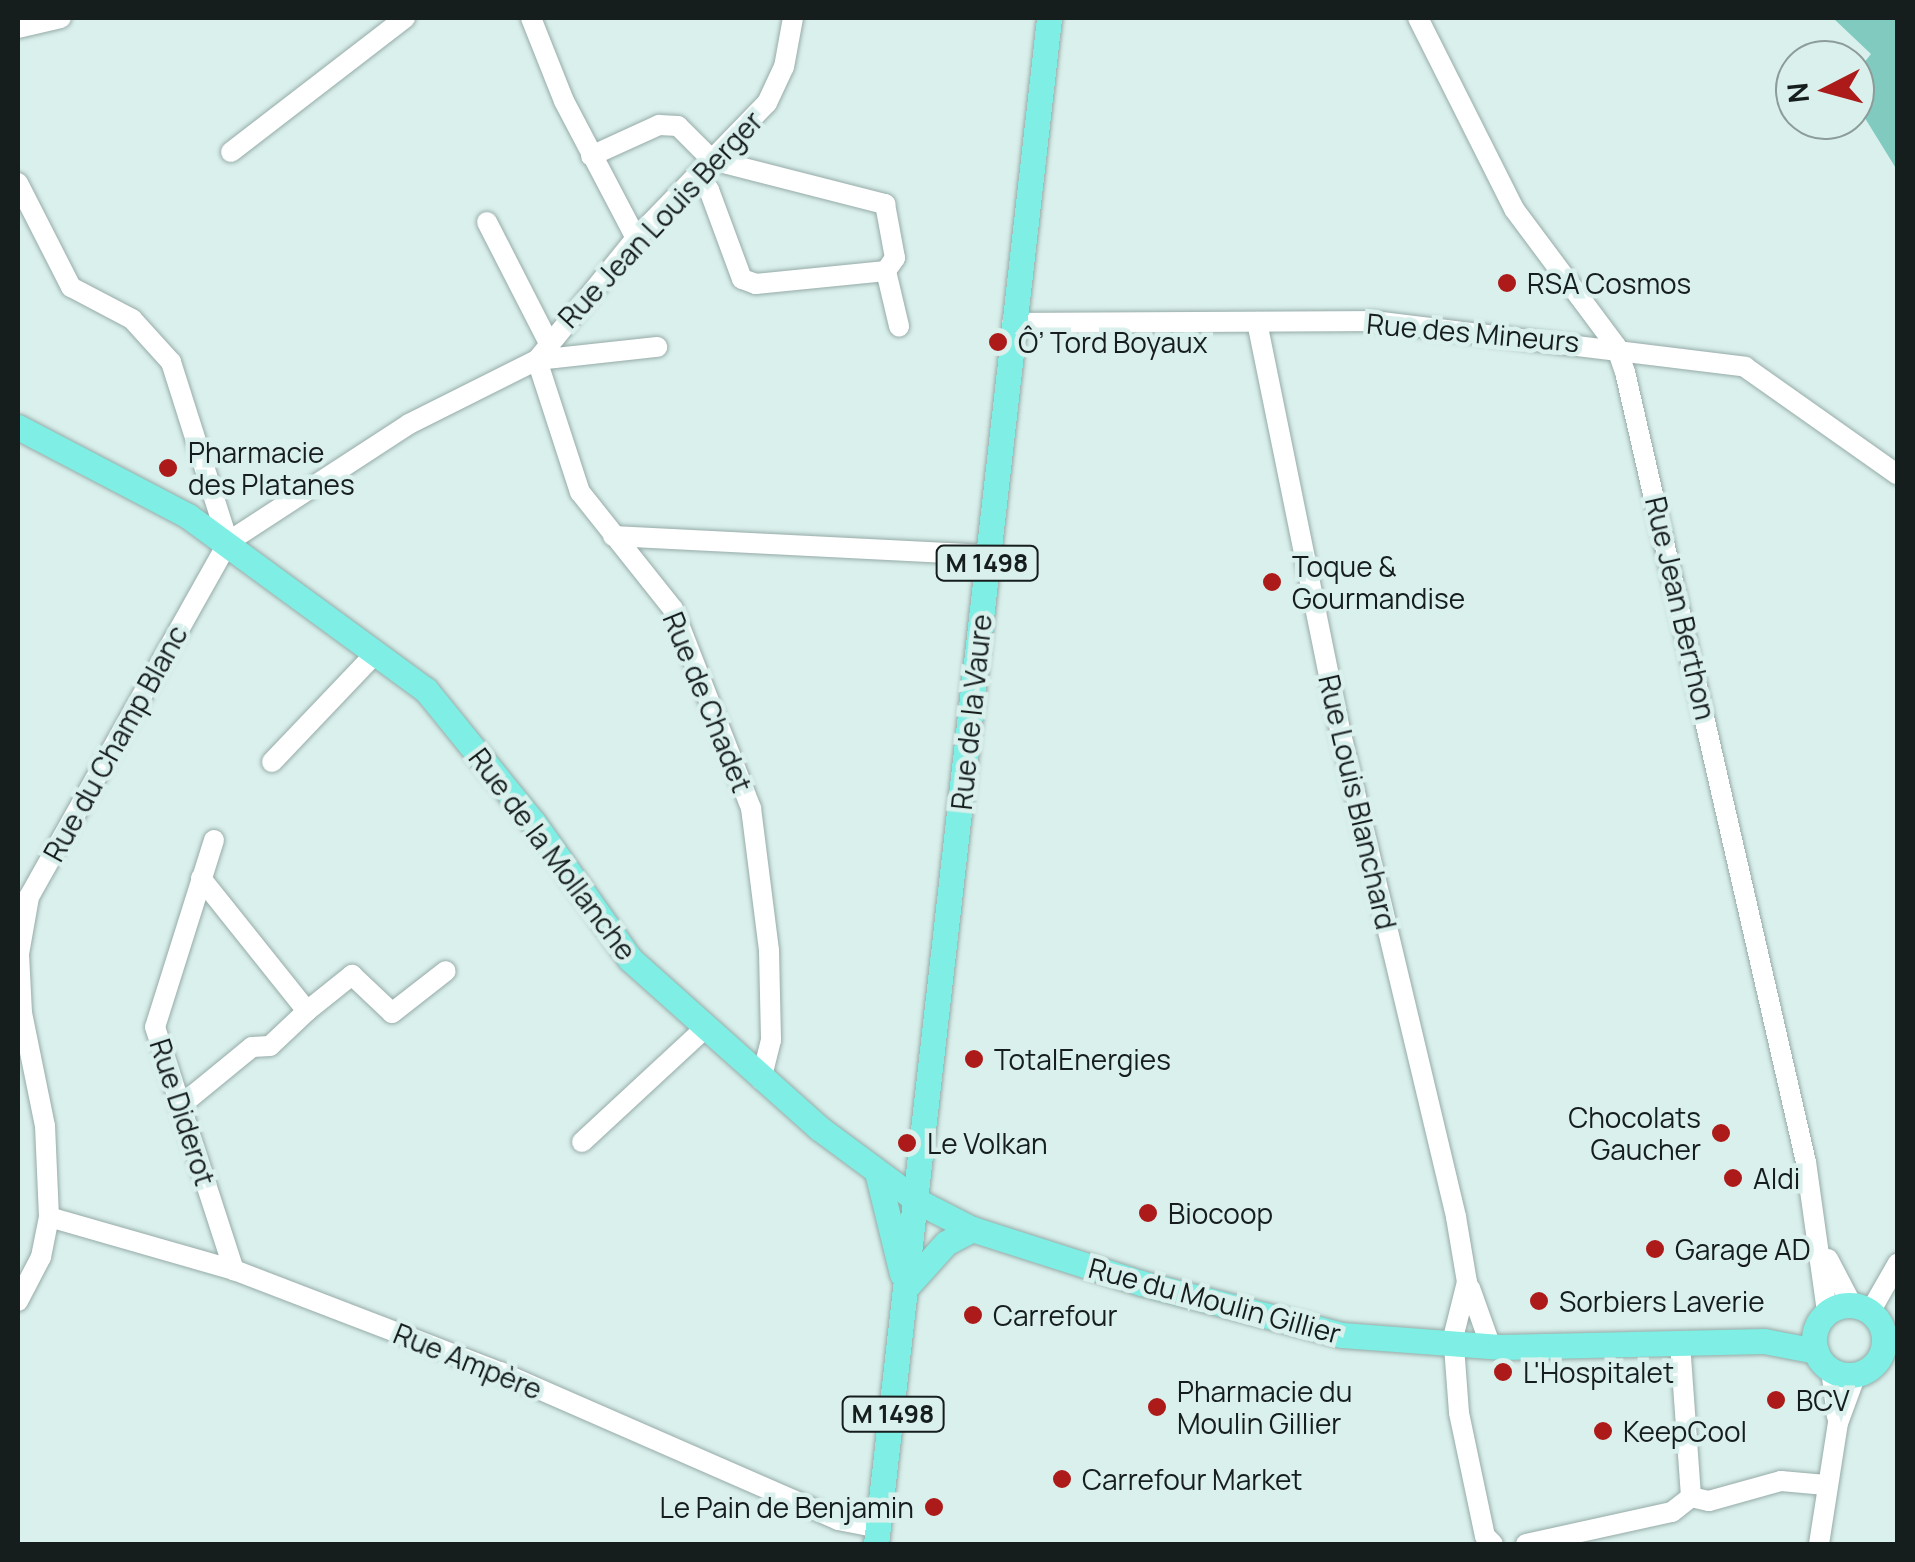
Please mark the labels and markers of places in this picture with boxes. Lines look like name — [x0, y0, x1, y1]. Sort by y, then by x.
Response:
place label: RSA Cosmos — [1527, 266, 1691, 300]
marker: RSA Cosmos — [1496, 272, 1518, 294]
place label: Ô’ Tord Boyaux — [1018, 325, 1207, 359]
marker: Ô’ Tord Boyaux — [987, 331, 1009, 353]
place label: Pharmacie des Platanes — [188, 435, 355, 501]
marker: Pharmacie des Platanes — [157, 457, 179, 479]
place label: Toque & Gourmandise — [1292, 549, 1465, 615]
marker: Toque & Gourmandise — [1261, 571, 1283, 593]
place label: TotalEnergies — [994, 1042, 1171, 1076]
marker: TotalEnergies — [963, 1048, 985, 1070]
place label: Chocolats Gaucher — [1568, 1100, 1701, 1166]
marker: Chocolats Gaucher — [1710, 1122, 1732, 1144]
place label: Le Volkan — [927, 1126, 1048, 1160]
marker: Le Volkan — [896, 1132, 918, 1154]
place label: Aldi — [1753, 1161, 1800, 1195]
marker: Aldi — [1722, 1167, 1744, 1189]
place label: Biocoop — [1168, 1196, 1273, 1230]
marker: Biocoop — [1137, 1202, 1159, 1224]
place label: Garage AD — [1675, 1232, 1810, 1266]
marker: Garage AD — [1644, 1238, 1666, 1260]
place label: Sorbiers Laverie — [1559, 1284, 1765, 1318]
marker: Sorbiers Laverie — [1528, 1290, 1550, 1312]
place label: Carrefour — [993, 1298, 1118, 1332]
marker: Carrefour — [962, 1304, 984, 1326]
place label: L'Hospitalet — [1523, 1355, 1674, 1389]
marker: L'Hospitalet — [1492, 1361, 1514, 1383]
place label: Pharmacie du Moulin Gillier — [1177, 1374, 1352, 1440]
place label: BCV — [1796, 1383, 1850, 1417]
marker: BCV — [1765, 1389, 1787, 1411]
marker: Pharmacie du Moulin Gillier — [1146, 1396, 1168, 1418]
place label: KeepCool — [1623, 1414, 1747, 1448]
marker: KeepCool — [1592, 1420, 1614, 1442]
place label: Carrefour Market — [1082, 1462, 1302, 1496]
marker: Carrefour Market — [1051, 1468, 1073, 1490]
place label: Le Pain de Benjamin — [659, 1490, 914, 1524]
marker: Le Pain de Benjamin — [923, 1496, 945, 1518]

